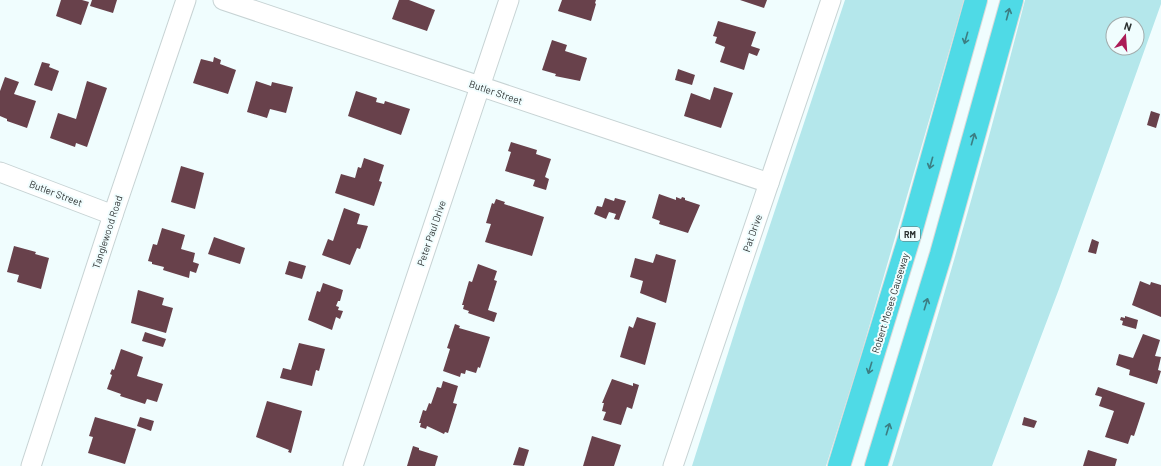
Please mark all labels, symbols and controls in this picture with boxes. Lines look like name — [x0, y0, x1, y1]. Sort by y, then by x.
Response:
one-way arrow — [1005, 8, 1012, 21]
north arrow — [1105, 16, 1145, 56]
text: N — [1123, 19, 1133, 33]
one-way arrow — [962, 31, 969, 44]
street label: Butler Street — [468, 77, 525, 107]
one-way arrow — [970, 133, 977, 146]
one-way arrow — [927, 156, 934, 169]
street label: Butler Street — [28, 177, 84, 209]
street label: Tanglewood Road — [89, 194, 125, 270]
street label: Peter Paul Drive — [414, 199, 448, 267]
street label: Pat Drive — [740, 213, 764, 253]
road number: RM — [900, 227, 920, 241]
street label: Robert Moses Causeway — [869, 251, 911, 355]
one-way arrow — [923, 298, 930, 311]
one-way arrow — [866, 361, 873, 374]
one-way arrow — [885, 422, 892, 435]

